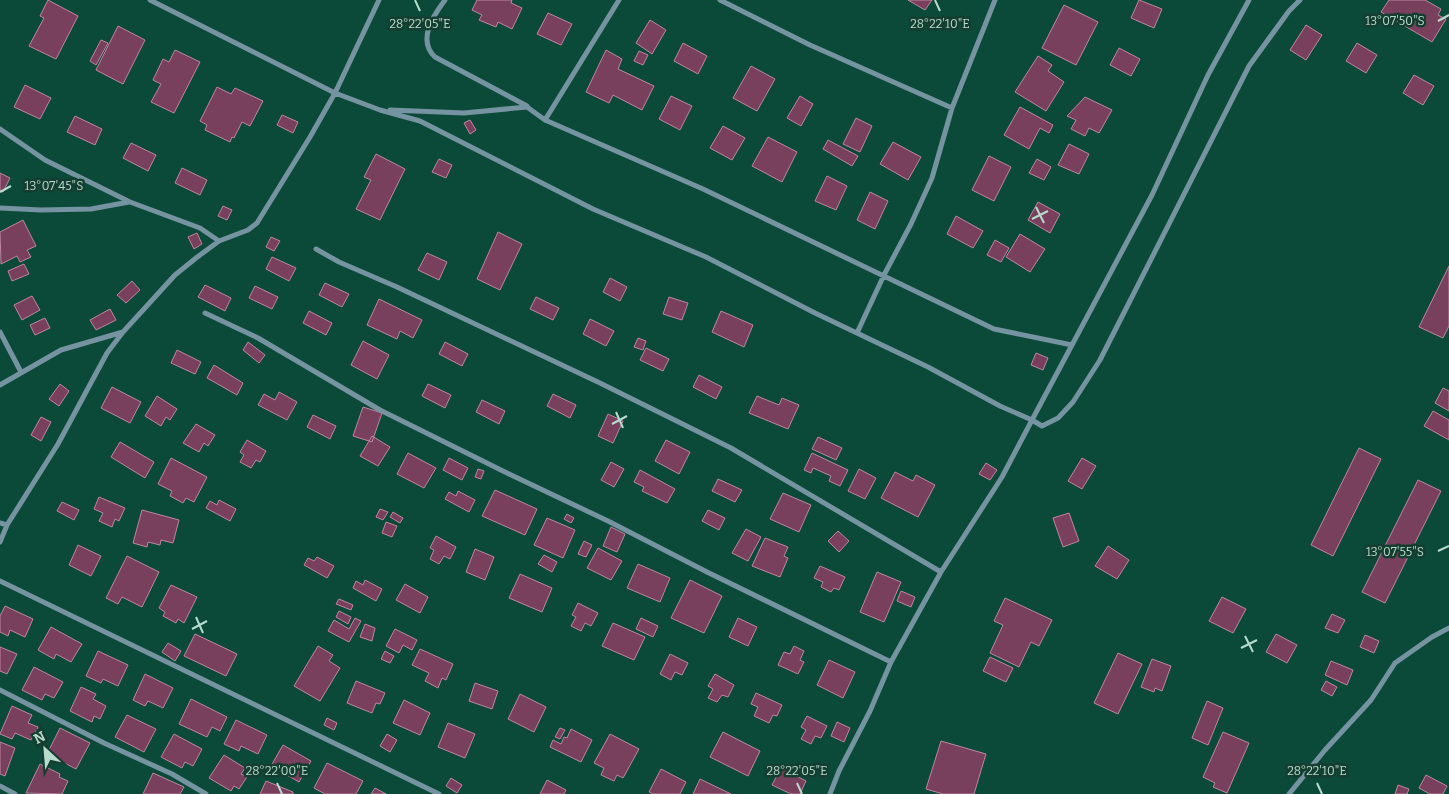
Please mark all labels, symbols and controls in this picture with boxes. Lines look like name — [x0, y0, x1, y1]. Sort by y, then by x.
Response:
text: 13°07'50"S — [1365, 14, 1425, 28]
text: 28°22'05"E — [389, 17, 451, 31]
text: 28°22'10"E — [910, 17, 970, 31]
text: 13°07'45"S — [25, 179, 83, 193]
text: 13°07'55"S — [1366, 545, 1424, 559]
north arrow — [20, 724, 70, 774]
text: N — [31, 728, 48, 748]
text: 28°22'00"E — [246, 764, 308, 778]
text: 28°22'05"E — [766, 764, 828, 778]
text: 28°22'10"E — [1287, 764, 1347, 778]

